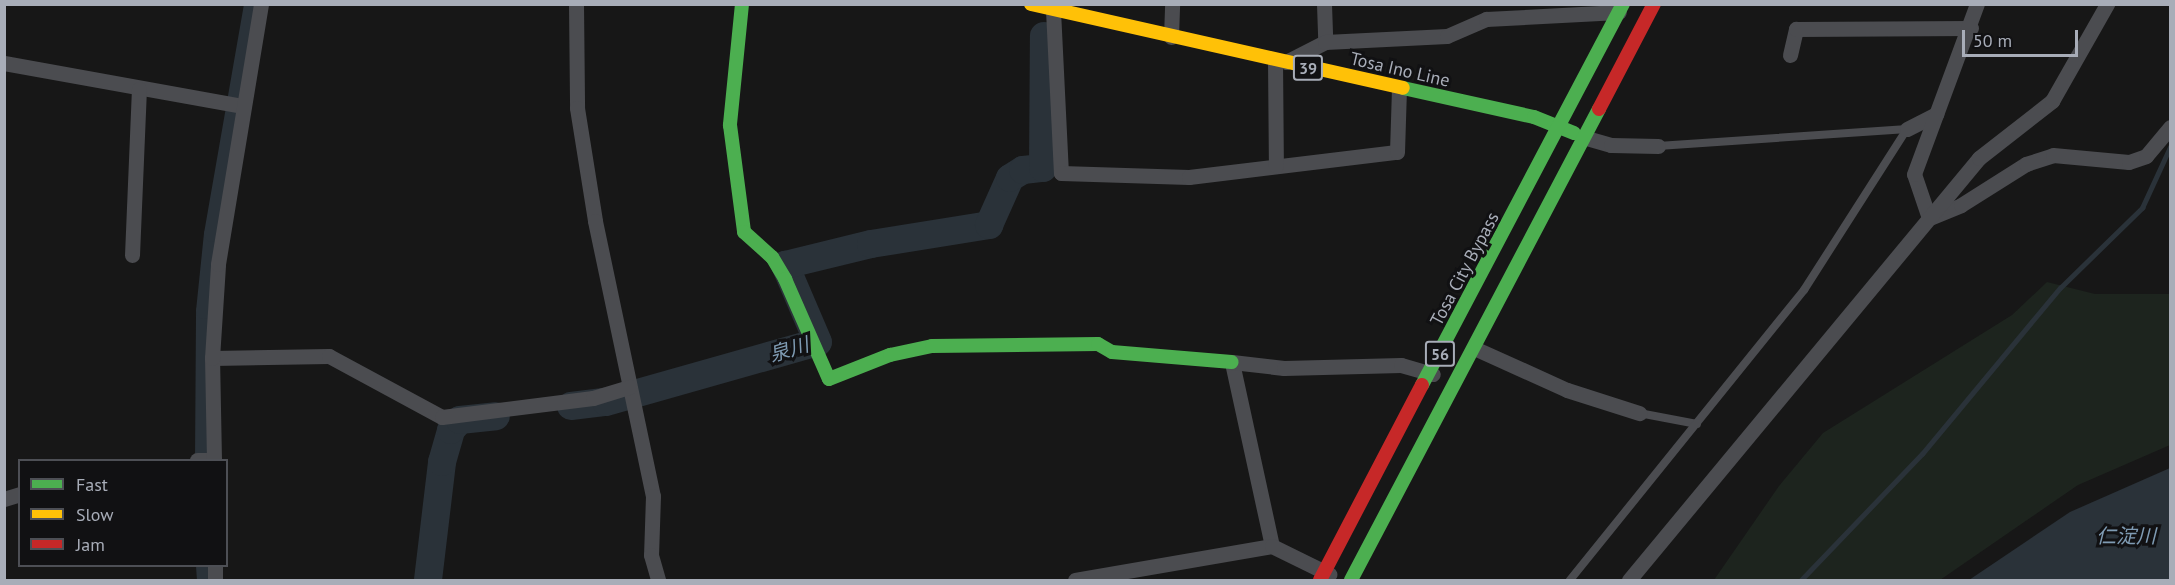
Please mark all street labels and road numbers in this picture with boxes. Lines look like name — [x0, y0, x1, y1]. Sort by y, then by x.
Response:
street label: Tosa Ino Line — [1348, 48, 1452, 92]
road number: 39 — [1292, 55, 1324, 81]
street label: Tosa City Bypass — [1426, 208, 1504, 330]
road number: 56 — [1424, 341, 1456, 367]

